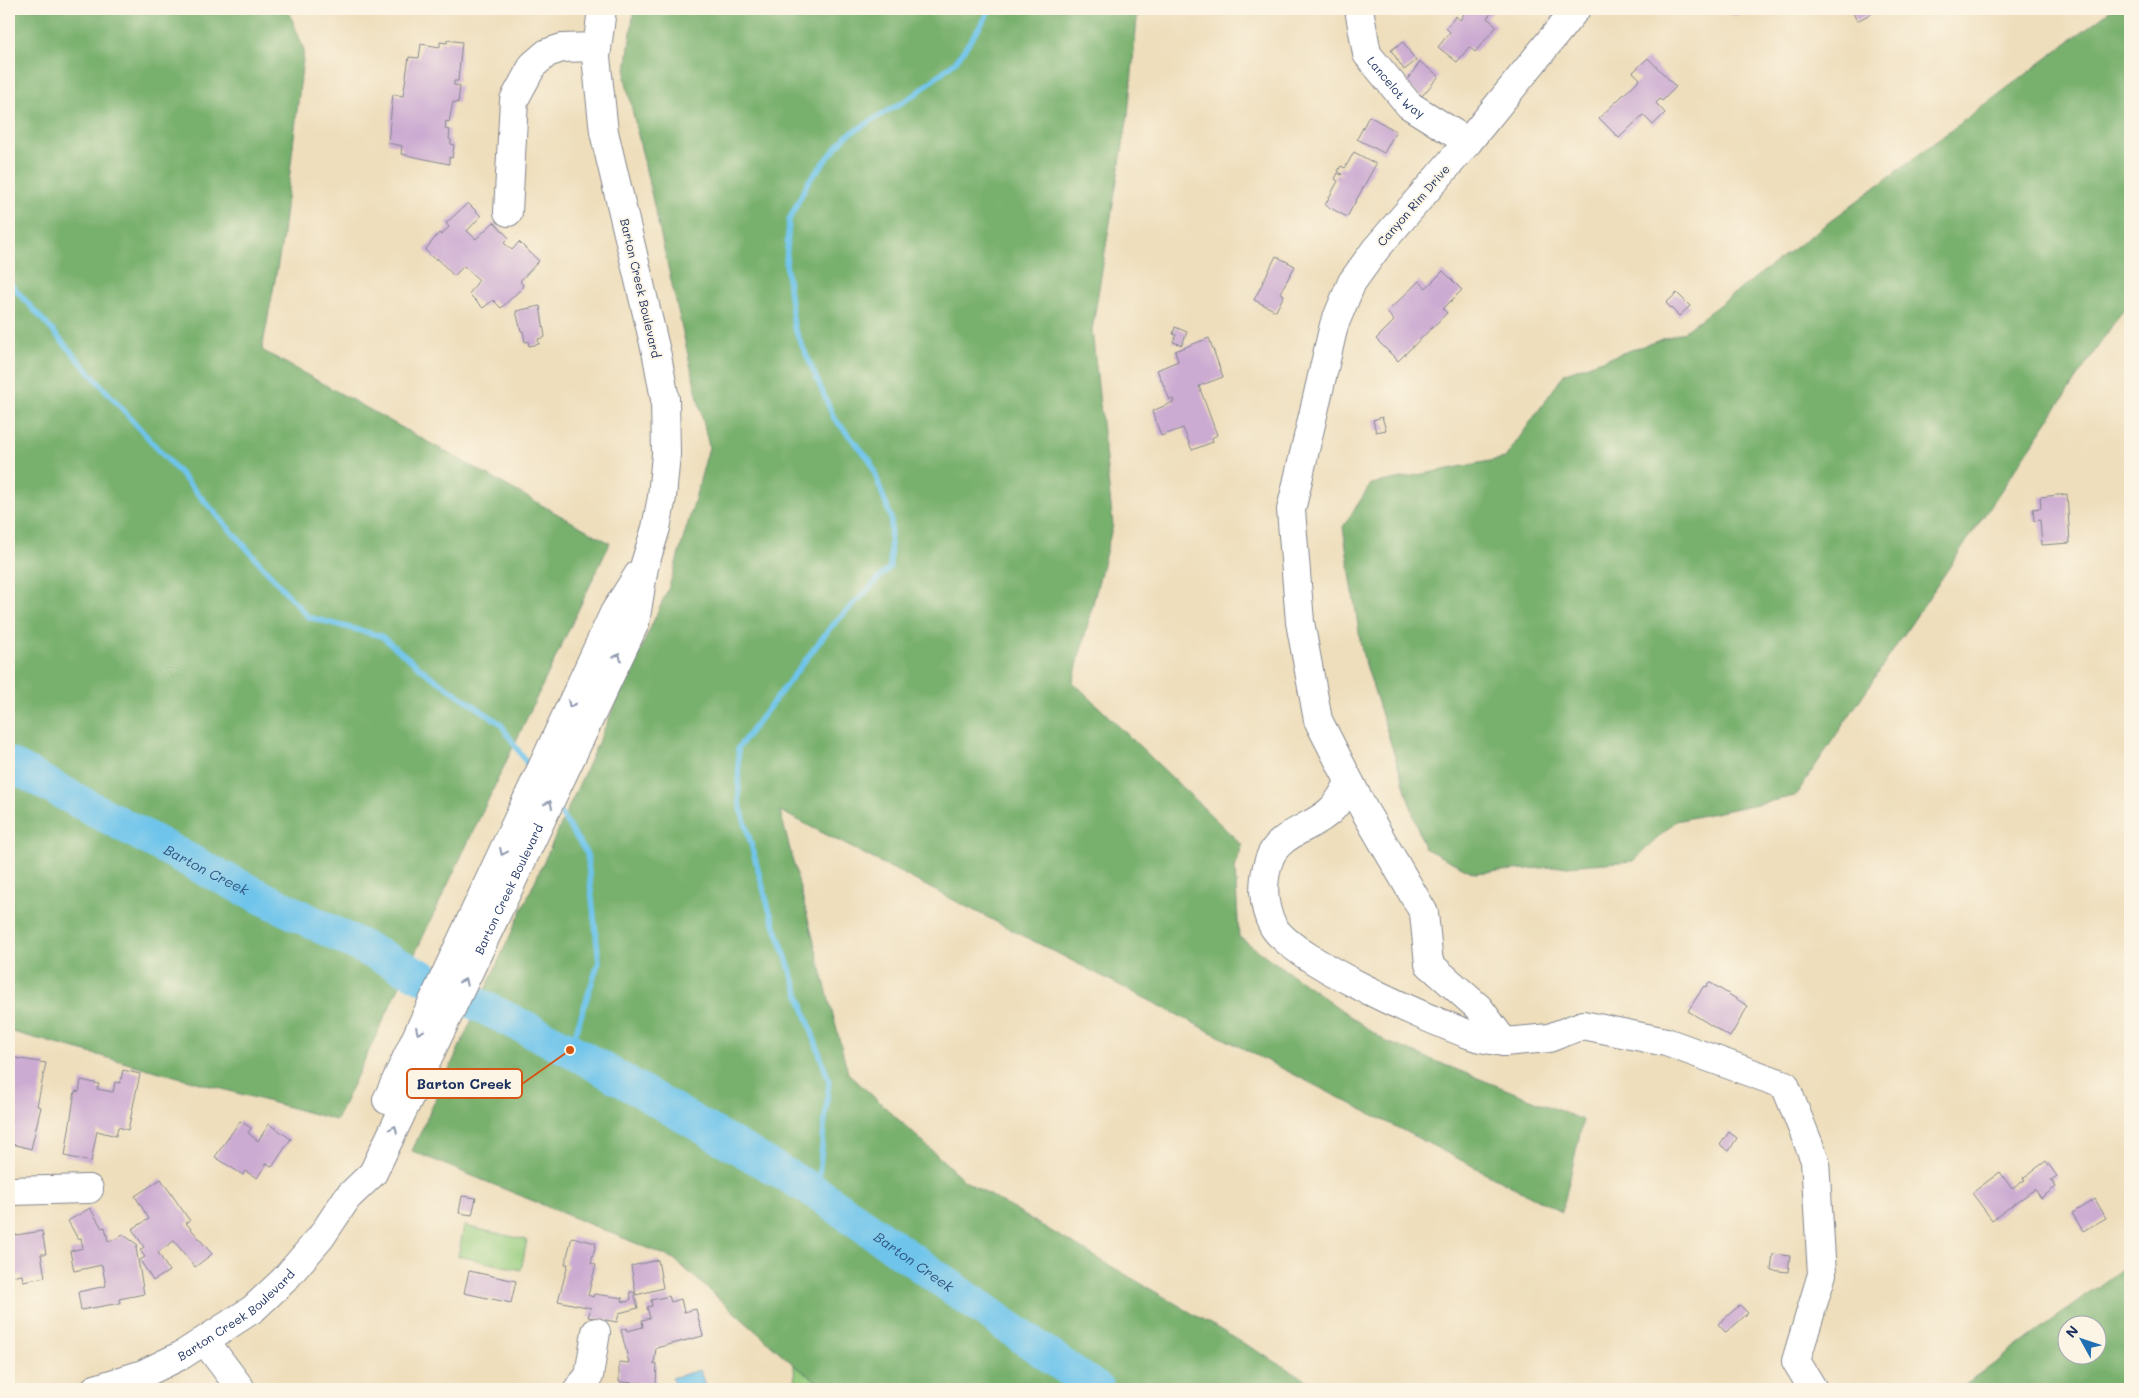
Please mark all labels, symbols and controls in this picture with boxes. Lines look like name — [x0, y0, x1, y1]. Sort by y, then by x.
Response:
street label: Lancelot Way — [1364, 53, 1428, 121]
street label: Canyon Rim Drive — [1373, 161, 1453, 249]
street label: Barton Creek Boulevard — [617, 217, 665, 360]
one-way arrow — [612, 653, 623, 662]
one-way arrow — [567, 699, 578, 708]
one-way arrow — [542, 800, 553, 809]
street label: Barton Creek Boulevard — [470, 821, 546, 957]
water label: Barton Creek — [161, 839, 253, 899]
one-way arrow — [498, 847, 509, 856]
one-way arrow — [458, 978, 468, 987]
one-way arrow — [415, 1026, 425, 1035]
callout: Barton Creek — [407, 1069, 522, 1098]
text: Barton Creek — [416, 1074, 512, 1093]
one-way arrow — [388, 1125, 398, 1134]
water label: Barton Creek — [871, 1227, 958, 1296]
street label: Barton Creek Boulevard — [175, 1266, 298, 1364]
north arrow — [2056, 1316, 2106, 1366]
text: N — [2061, 1321, 2082, 1342]

